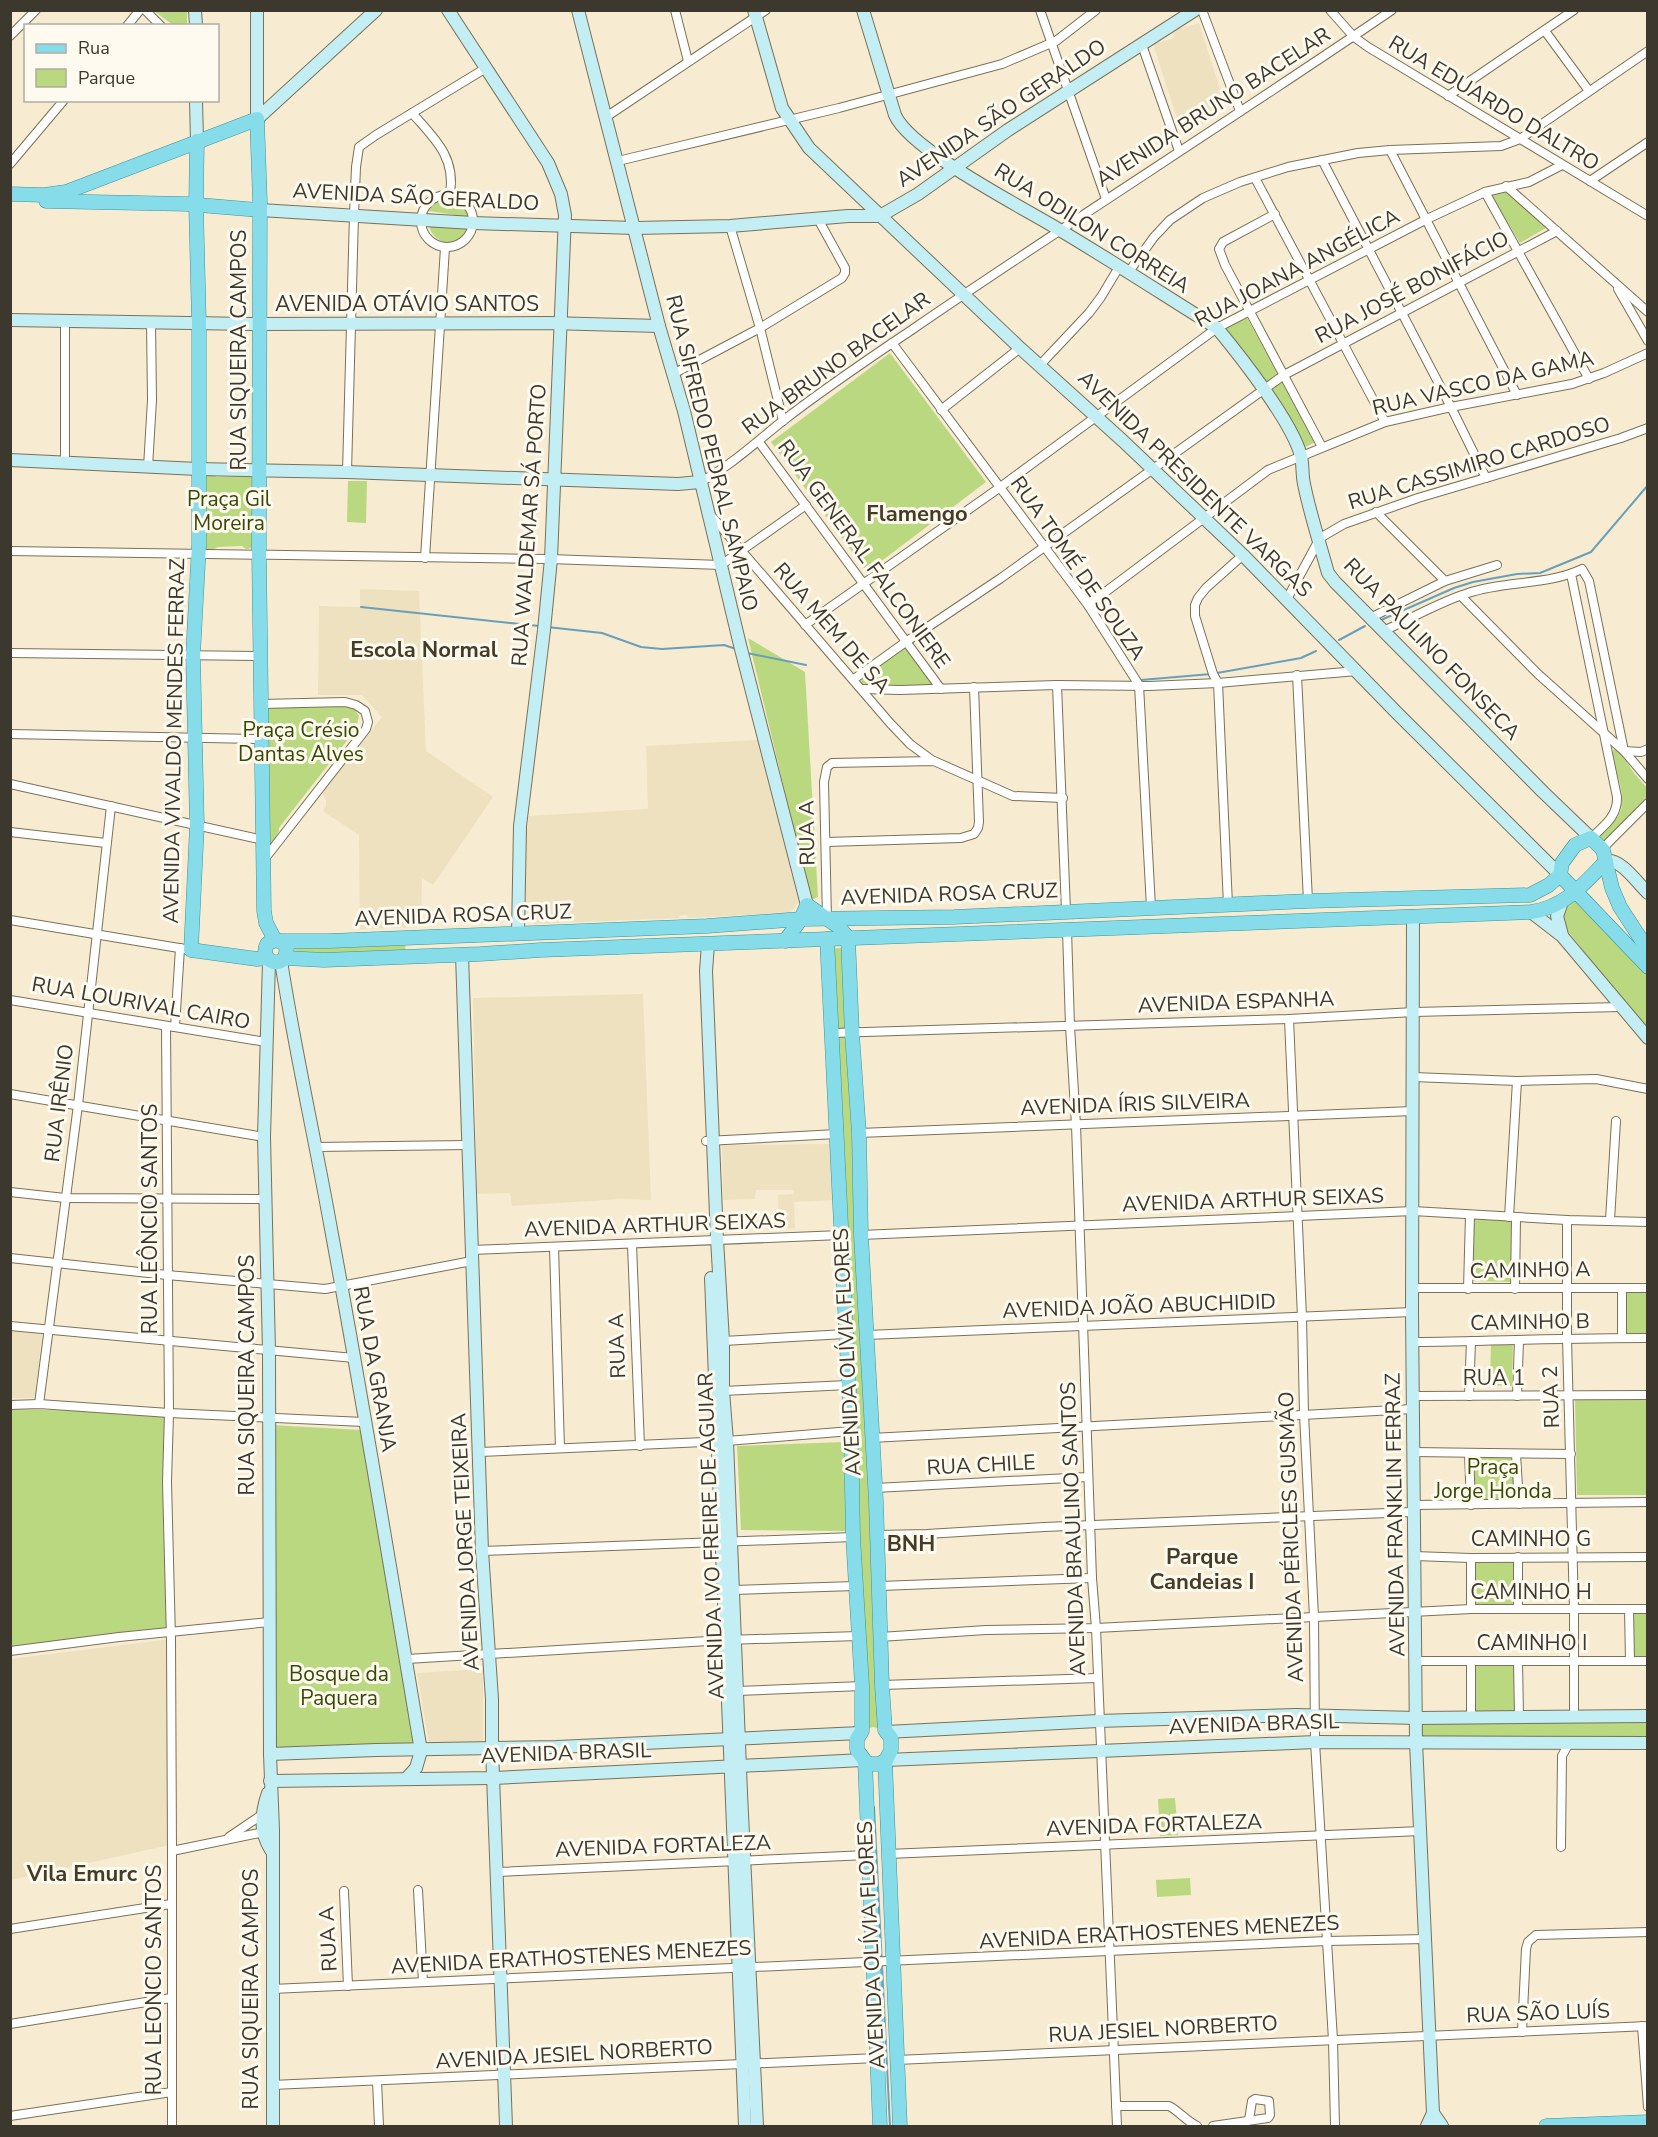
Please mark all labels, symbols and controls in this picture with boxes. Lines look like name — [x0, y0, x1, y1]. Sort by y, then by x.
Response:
street label: AVENIDA BRUNO BACELAR — [1090, 21, 1336, 193]
legend — [24, 24, 219, 102]
street label: RUA EDUARDO DALTRO — [1383, 29, 1605, 177]
street label: AVENIDA SÃO GERALDO — [891, 32, 1111, 194]
text: Rua — [78, 36, 110, 60]
text: Parque — [78, 66, 135, 90]
street label: RUA ODILON CORREIA — [989, 156, 1195, 300]
street label: AVENIDA SÃO GERALDO — [292, 177, 540, 217]
street label: RUA JOANA ANGÉLICA — [1190, 202, 1404, 334]
street label: RUA JOSÉ BONIFÁCIO — [1310, 224, 1514, 350]
street label: RUA SIQUEIRA CAMPOS — [225, 229, 253, 470]
street label: RUA BRUNO BACELAR — [736, 285, 936, 441]
street label: AVENIDA OTÁVIO SANTOS — [275, 290, 539, 318]
street label: RUA SIFREDO PEDRAL SAMPAIO — [659, 292, 765, 614]
street label: RUA VASCO DA GAMA — [1370, 344, 1596, 422]
street label: AVENIDA PRESIDENTE VARGAS — [1072, 365, 1318, 604]
street label: RUA WALDEMAR SÁ PORTO — [505, 383, 553, 667]
street label: RUA CASSIMIRO CARDOSO — [1345, 410, 1613, 516]
street label: RUA GENERAL FALCONIERE — [771, 434, 957, 674]
street label: RUA TOMÉ DE SOUZA — [1004, 471, 1152, 665]
park label: Praça Gil Moreira — [187, 485, 272, 537]
district label: Flamengo — [866, 499, 968, 529]
street label: RUA PAULINO FONSECA — [1338, 552, 1526, 746]
street label: RUA MEM DE SA — [767, 557, 897, 699]
street label: AVENIDA VIVALDO MENDES FERRAZ — [157, 558, 191, 924]
district label: Escola Normal — [350, 635, 498, 665]
park label: Praça Crésio Dantas Alves — [238, 716, 364, 768]
street label: RUA A — [792, 800, 822, 866]
street label: AVENIDA ROSA CRUZ — [840, 876, 1058, 912]
street label: AVENIDA ROSA CRUZ — [354, 897, 572, 933]
street label: RUA LOURIVAL CAIRO — [30, 970, 252, 1036]
street label: AVENIDA ESPANHA — [1137, 985, 1335, 1019]
street label: RUA IRÊNIO — [38, 1042, 80, 1164]
street label: AVENIDA ÍRIS SILVEIRA — [1020, 1086, 1250, 1122]
street label: RUA LEÔNCIO SANTOS — [136, 1104, 164, 1334]
street label: AVENIDA ARTHUR SEIXAS — [1122, 1181, 1384, 1219]
street label: AVENIDA ARTHUR SEIXAS — [524, 1206, 786, 1244]
street label: AVENIDA OLÍVIA FLORES — [827, 1227, 867, 1477]
street label: RUA SIQUEIRA CAMPOS — [233, 1254, 261, 1495]
street label: CAMINHO A — [1469, 1255, 1591, 1285]
street label: RUA DA GRANJA — [347, 1284, 403, 1454]
street label: AVENIDA JOÃO ABUCHIDID — [1002, 1287, 1276, 1325]
street label: CAMINHO B — [1470, 1307, 1590, 1337]
street label: RUA A — [602, 1313, 632, 1379]
street label: RUA 1 — [1463, 1364, 1525, 1392]
street label: RUA 2 — [1536, 1365, 1566, 1429]
street label: AVENIDA IVO FREIRE DE AGUIAR — [691, 1372, 731, 1700]
street label: AVENIDA FRANKLIN FERRAZ — [1379, 1373, 1411, 1657]
street label: AVENIDA BRAULINO SANTOS — [1054, 1381, 1092, 1677]
street label: AVENIDA PÉRICLES GUSMÃO — [1272, 1391, 1310, 1683]
street label: AVENIDA JORGE TEIXEIRA — [444, 1412, 486, 1672]
street label: RUA CHILE — [926, 1448, 1036, 1482]
park label: Praça Jorge Honda — [1433, 1453, 1552, 1505]
street label: CAMINHO G — [1471, 1525, 1591, 1553]
district label: BNH — [887, 1529, 935, 1559]
district label: Parque Candeias I — [1149, 1542, 1255, 1597]
street label: CAMINHO H — [1470, 1578, 1592, 1606]
street label: CAMINHO I — [1477, 1629, 1587, 1657]
park label: Bosque da Paquera — [289, 1660, 389, 1712]
street label: AVENIDA BRASIL — [1168, 1707, 1340, 1741]
street label: AVENIDA BRASIL — [480, 1736, 652, 1770]
street label: AVENIDA FORTALEZA — [1045, 1807, 1263, 1843]
street label: AVENIDA OLÍVIA FLORES — [851, 1820, 891, 2070]
street label: AVENIDA FORTALEZA — [554, 1828, 772, 1864]
district label: Vila Emurc — [26, 1859, 138, 1889]
street label: RUA LEONCIO SANTOS — [140, 1865, 168, 2095]
street label: RUA SIQUEIRA CAMPOS — [237, 1868, 265, 2109]
street label: RUA A — [312, 1906, 344, 1972]
street label: AVENIDA ERATHOSTENES MENEZES — [978, 1909, 1340, 1955]
street label: AVENIDA ERATHOSTENES MENEZES — [390, 1934, 752, 1980]
street label: RUA SÃO LUÍS — [1466, 1996, 1610, 2030]
street label: RUA JESIEL NORBERTO — [1048, 2009, 1278, 2049]
street label: AVENIDA JESIEL NORBERTO — [435, 2033, 713, 2075]

